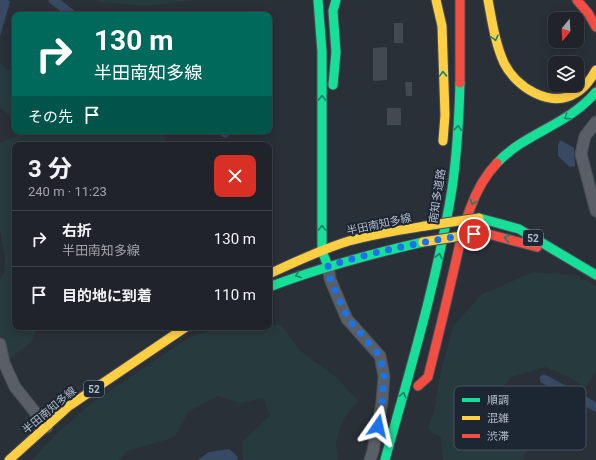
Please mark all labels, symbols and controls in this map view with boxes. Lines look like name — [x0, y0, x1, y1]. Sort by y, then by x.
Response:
north arrow — [548, 12, 584, 48]
map controls — [548, 12, 584, 92]
text: 130 m — [94, 24, 173, 57]
icon: right — [28, 28, 80, 80]
one-way arrow — [490, 35, 498, 42]
button: layers — [548, 56, 584, 92]
text: 半田南知多線 — [94, 62, 202, 83]
one-way arrow — [439, 71, 448, 77]
one-way arrow — [318, 95, 326, 101]
icon: arrive — [81, 104, 103, 126]
text: その先 — [28, 108, 73, 126]
one-way arrow — [564, 112, 571, 120]
one-way arrow — [453, 125, 462, 131]
text: 3 分 — [28, 155, 72, 183]
button: close — [214, 155, 256, 197]
street label: 南知多道路 — [427, 168, 448, 224]
text: 240 m · 11:23 — [28, 184, 107, 199]
one-way arrow — [470, 198, 478, 205]
street label: 半田南知多線 — [345, 211, 413, 238]
pin — [457, 217, 491, 251]
text: 右折 — [62, 222, 92, 240]
icon: arrive — [463, 223, 485, 245]
one-way arrow — [318, 225, 326, 231]
icon: right — [28, 228, 50, 250]
text: 130 m — [214, 230, 256, 248]
road number: 52 — [523, 230, 543, 246]
one-way arrow — [504, 235, 510, 243]
text: 半田南知多線 — [62, 243, 140, 258]
one-way arrow — [434, 253, 443, 259]
one-way arrow — [295, 271, 302, 279]
icon: arrive — [28, 284, 50, 306]
text: 110 m — [214, 286, 256, 304]
text: 目的地に到着 — [62, 287, 152, 305]
road number: 52 — [84, 381, 104, 397]
street label: 半田南知多線 — [20, 384, 79, 437]
legend — [454, 386, 586, 450]
one-way arrow — [398, 392, 406, 399]
text: 順調 — [487, 394, 509, 407]
position arrow — [357, 405, 399, 447]
text: 混雑 — [487, 412, 509, 425]
text: 渋滞 — [487, 430, 509, 443]

